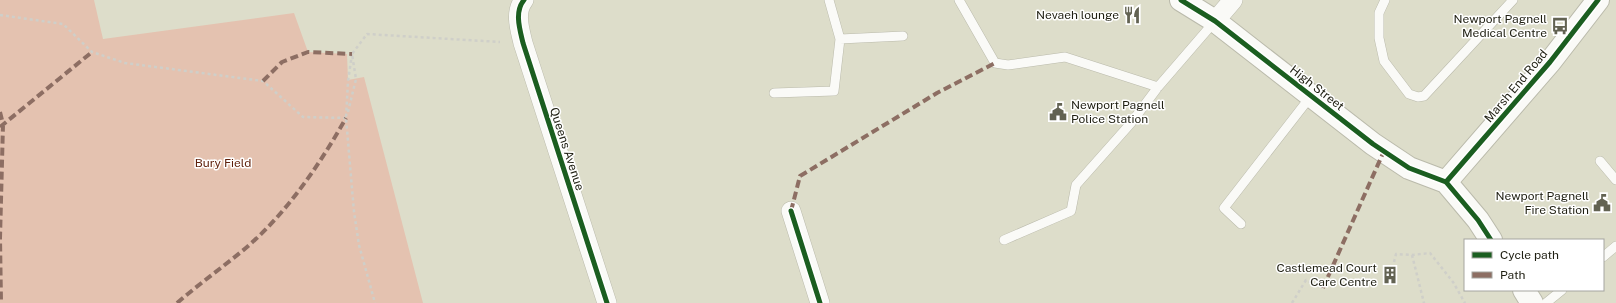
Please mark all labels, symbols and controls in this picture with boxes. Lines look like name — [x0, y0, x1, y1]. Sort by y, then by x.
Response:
restaurant icon: Nevaeh lounge — [1122, 5, 1142, 25]
place label: Nevaeh lounge — [1036, 8, 1119, 22]
place label: Newport Pagnell Medical Centre — [1453, 12, 1547, 40]
bus stop icon: Newport Pagnell Medical Centre — [1550, 16, 1570, 36]
street label: Marsh End Road — [1482, 47, 1550, 125]
street label: High Street — [1287, 63, 1347, 114]
place label: Newport Pagnell Police Station — [1071, 98, 1165, 126]
public building icon: Newport Pagnell Police Station — [1048, 102, 1068, 122]
street label: Queens Avenue — [547, 106, 587, 193]
park label: Bury Field — [195, 156, 251, 170]
place label: Newport Pagnell Fire Station — [1495, 189, 1589, 217]
public building icon: Newport Pagnell Fire Station — [1592, 193, 1612, 213]
legend — [1464, 239, 1604, 291]
text: Cycle path — [1500, 248, 1559, 262]
place label: Castlemead Court Care Centre — [1276, 261, 1377, 289]
building icon: Castlemead Court Care Centre — [1380, 265, 1400, 285]
text: Path — [1500, 268, 1526, 282]

